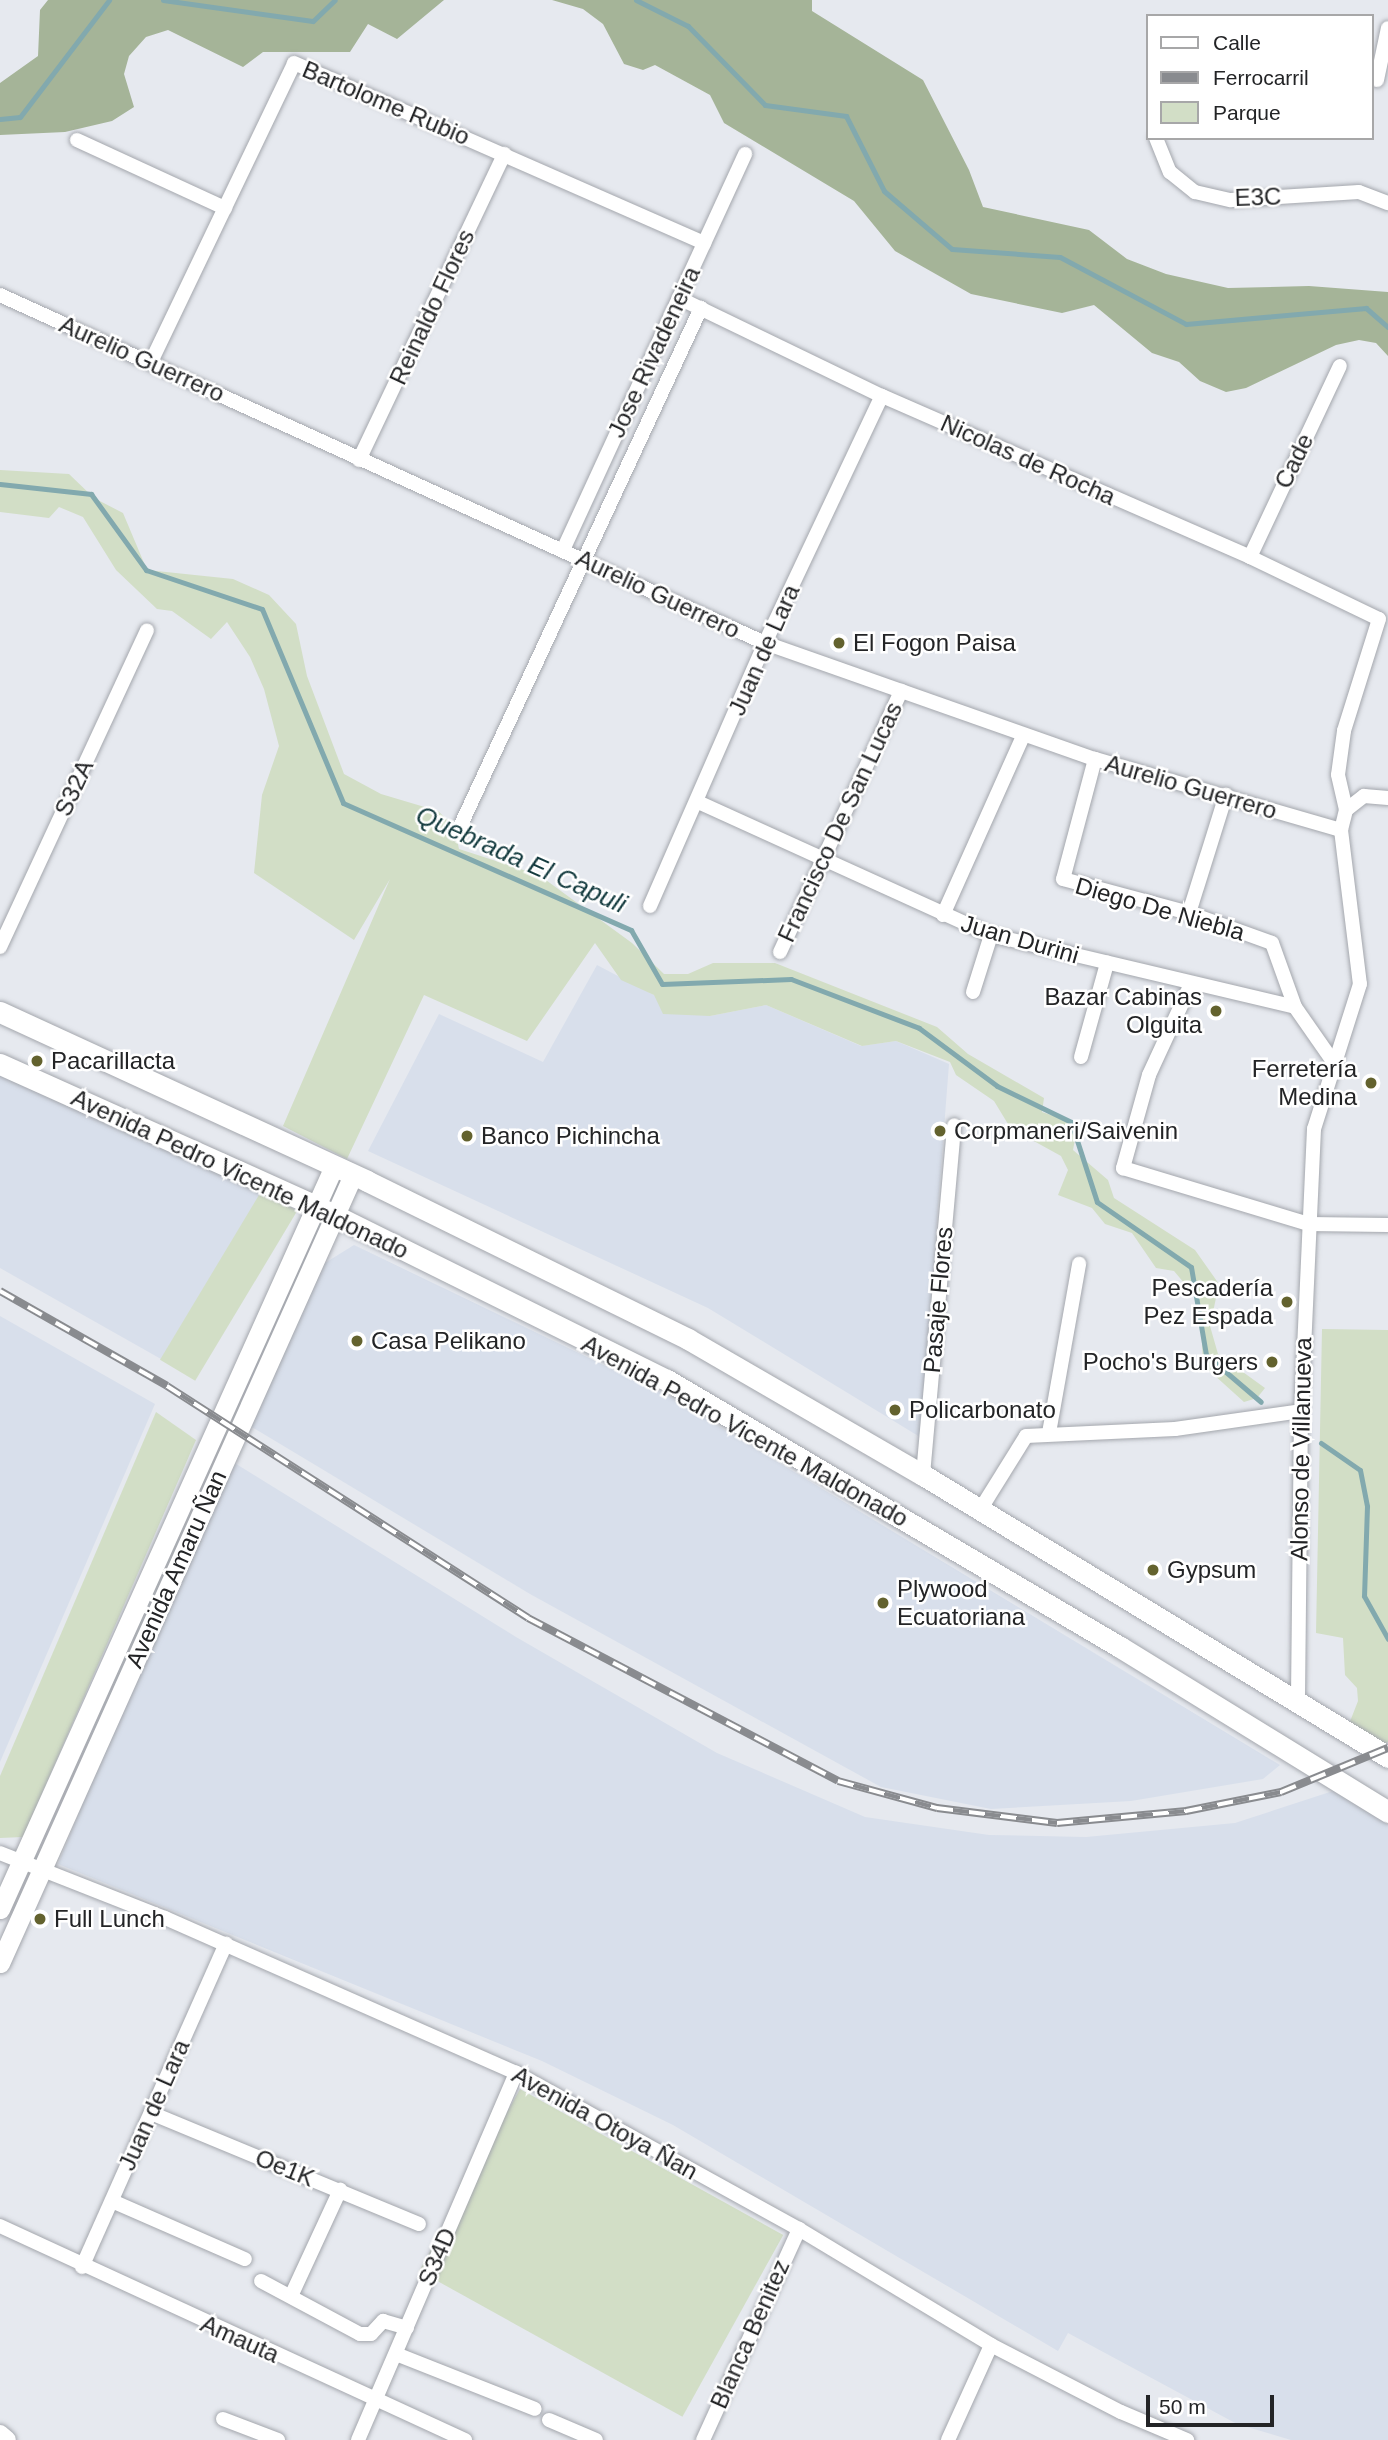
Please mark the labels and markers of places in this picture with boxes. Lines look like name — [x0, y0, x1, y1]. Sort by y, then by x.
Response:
place label: El Fogon Paisa — [853, 629, 1016, 657]
marker: El Fogon Paisa — [831, 635, 847, 651]
place label: Bazar Cabinas Olguita — [1045, 983, 1202, 1039]
marker: Bazar Cabinas Olguita — [1208, 1003, 1224, 1019]
place label: Pacarillacta — [51, 1047, 175, 1075]
marker: Pacarillacta — [29, 1053, 45, 1069]
place label: Ferretería Medina — [1252, 1055, 1357, 1111]
marker: Ferretería Medina — [1363, 1075, 1379, 1091]
place label: Corpmaneri/Saivenin — [954, 1117, 1178, 1145]
place label: Banco Pichincha — [481, 1122, 660, 1150]
marker: Corpmaneri/Saivenin — [932, 1123, 948, 1139]
marker: Banco Pichincha — [459, 1128, 475, 1144]
place label: Pescadería Pez Espada — [1144, 1274, 1273, 1330]
marker: Pescadería Pez Espada — [1279, 1294, 1295, 1310]
place label: Casa Pelikano — [371, 1327, 526, 1355]
marker: Casa Pelikano — [349, 1333, 365, 1349]
place label: Pocho's Burgers — [1083, 1348, 1258, 1376]
marker: Pocho's Burgers — [1264, 1354, 1280, 1370]
place label: Policarbonato — [909, 1396, 1056, 1424]
marker: Policarbonato — [887, 1402, 903, 1418]
place label: Gypsum — [1167, 1556, 1256, 1584]
marker: Gypsum — [1145, 1562, 1161, 1578]
place label: Plywood Ecuatoriana — [897, 1575, 1025, 1631]
marker: Plywood Ecuatoriana — [875, 1595, 891, 1611]
place label: Full Lunch — [54, 1905, 165, 1933]
marker: Full Lunch — [32, 1911, 48, 1927]

